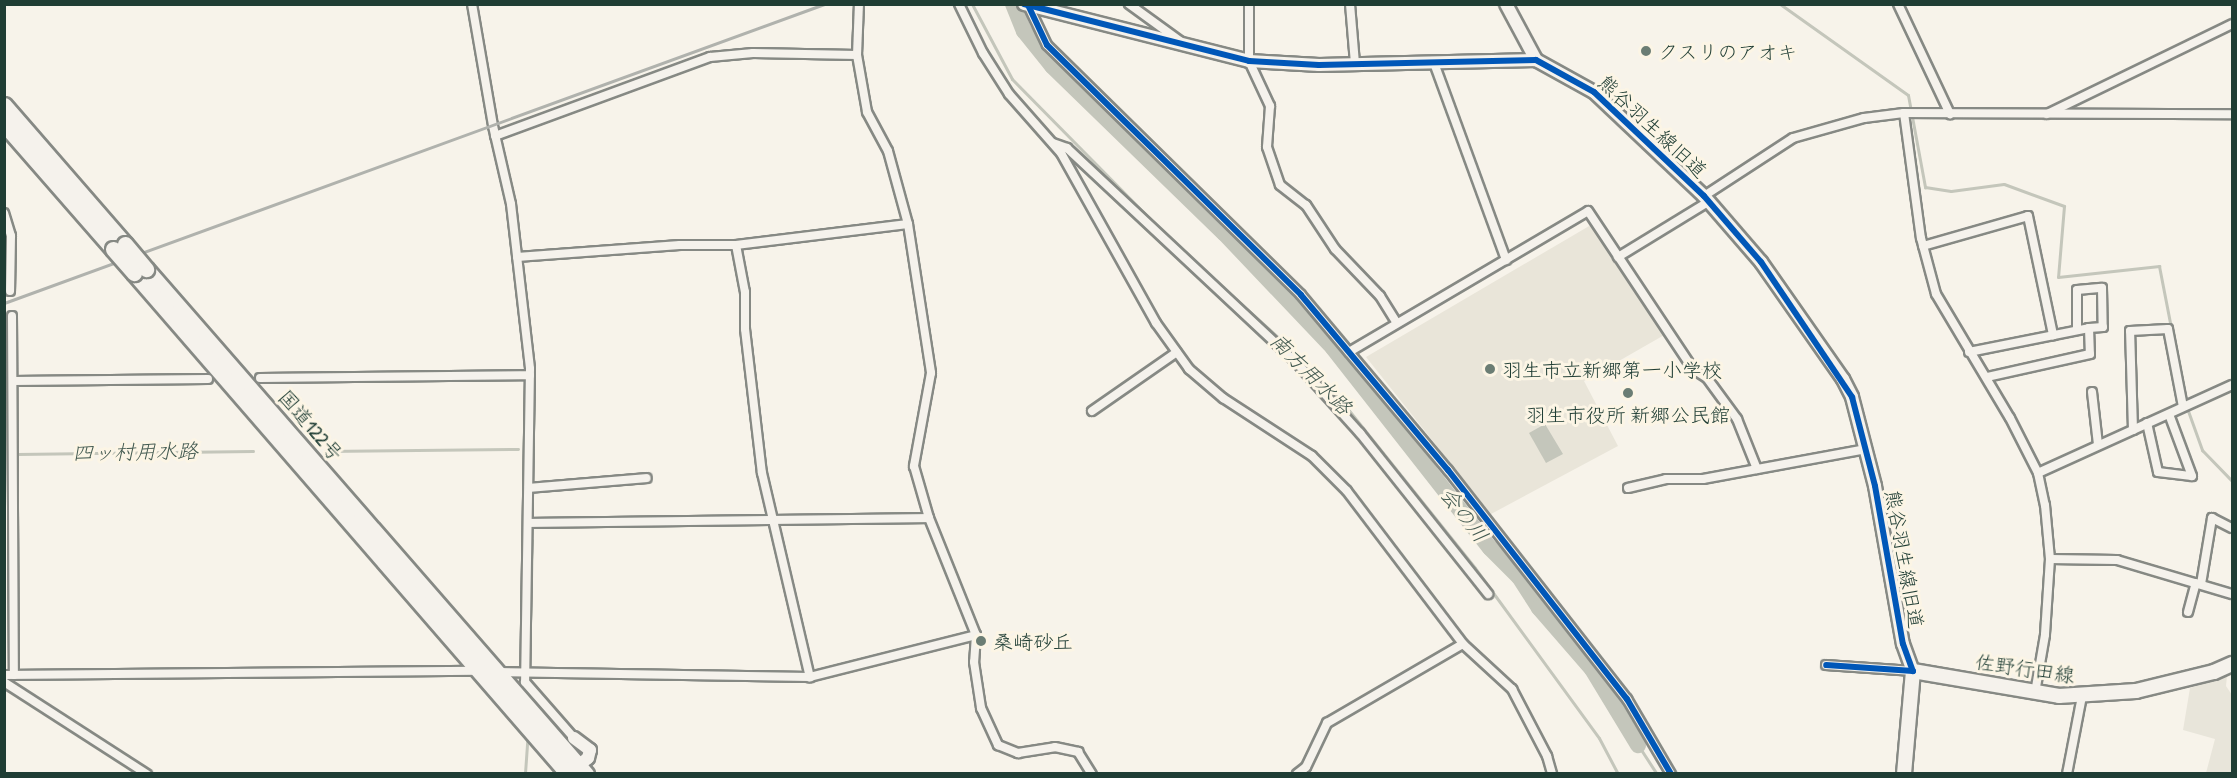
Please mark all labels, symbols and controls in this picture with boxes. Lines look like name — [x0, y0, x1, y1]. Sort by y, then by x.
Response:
place label: クスリのアオキ — [1658, 39, 1798, 63]
marker: クスリのアオキ — [1639, 44, 1653, 58]
street label: 熊谷羽生線旧道 — [1594, 69, 1712, 183]
water label: 南方用水路 — [1265, 328, 1357, 420]
place label: 羽生市立新郷第一小学校 — [1502, 357, 1722, 381]
marker: 羽生市立新郷第一小学校 — [1483, 362, 1497, 376]
street label: 国道122号 — [274, 385, 348, 465]
marker: 羽生市役所 新郷公民館 — [1621, 386, 1635, 400]
place label: 羽生市役所 新郷公民館 — [1526, 402, 1730, 426]
water label: 四ッ村用水路 — [72, 438, 198, 466]
water label: 会の川 — [1435, 482, 1493, 548]
street label: 熊谷羽生線旧道 — [1881, 488, 1929, 630]
place label: 桑崎砂丘 — [993, 629, 1073, 653]
marker: 桑崎砂丘 — [974, 634, 988, 648]
street label: 佐野行田線 — [1974, 649, 2076, 687]

